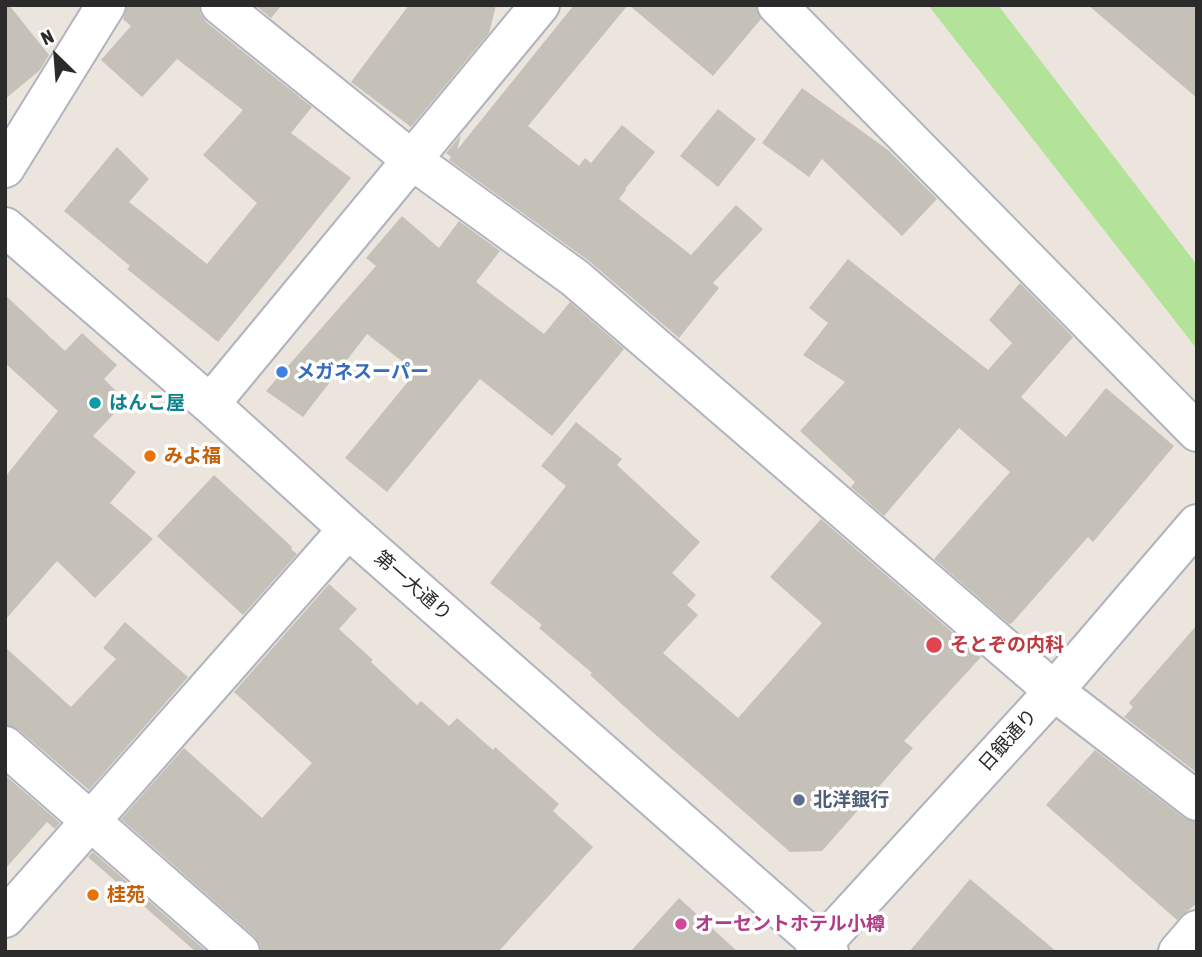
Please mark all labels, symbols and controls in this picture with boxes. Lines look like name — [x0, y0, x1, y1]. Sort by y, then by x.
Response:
north arrow — [21, 21, 91, 91]
text: N — [37, 25, 57, 49]
place label: メガネスーパー — [296, 361, 429, 383]
marker: メガネスーパー — [274, 364, 290, 380]
place label: はんこ屋 — [109, 392, 185, 414]
marker: はんこ屋 — [87, 395, 103, 411]
place label: みよ福 — [164, 445, 221, 467]
marker: みよ福 — [142, 448, 158, 464]
street label: 第一大通り — [370, 546, 456, 626]
place label: そとぞの内科 — [950, 634, 1064, 656]
marker: そとぞの内科 — [924, 635, 944, 655]
street label: 日銀通り — [974, 704, 1042, 776]
place label: 北洋銀行 — [813, 789, 889, 811]
marker: 北洋銀行 — [791, 792, 807, 808]
place label: 桂苑 — [107, 884, 145, 906]
marker: 桂苑 — [85, 887, 101, 903]
place label: オーセントホテル小樽 — [695, 913, 885, 935]
marker: オーセントホテル小樽 — [673, 916, 689, 932]

